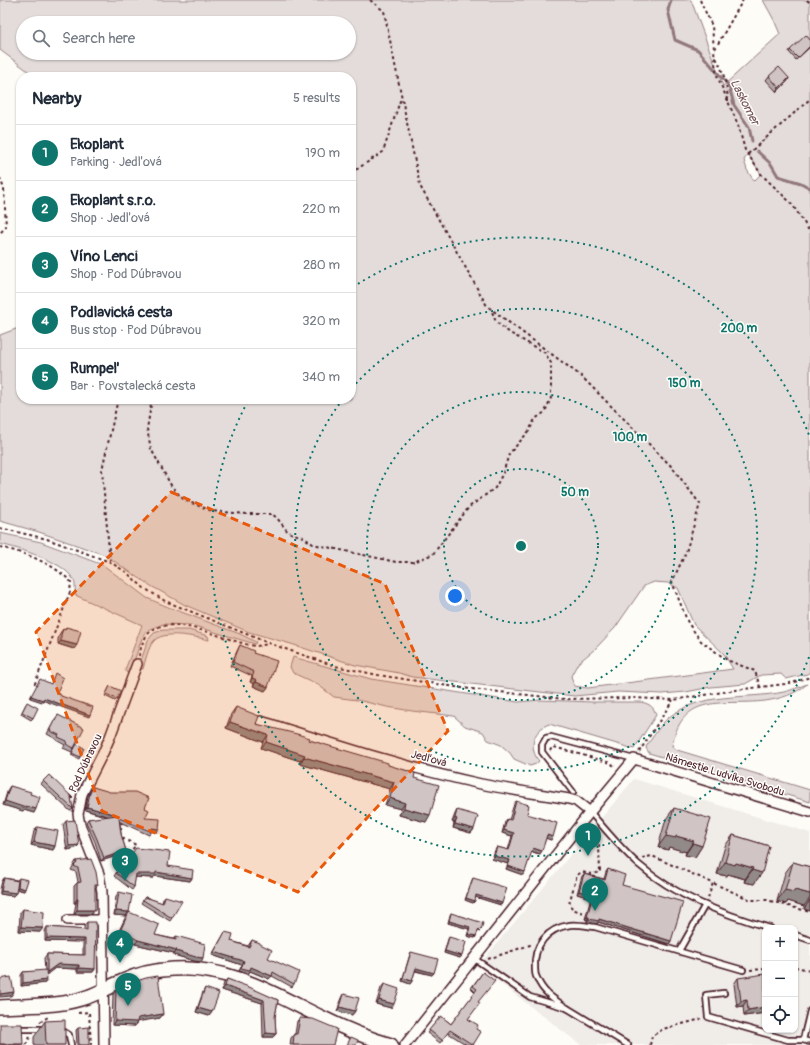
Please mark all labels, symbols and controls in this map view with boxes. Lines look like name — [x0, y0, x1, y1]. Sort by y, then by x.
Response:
search box — [16, 16, 356, 60]
icon: search — [30, 27, 52, 49]
text: Search here — [62, 29, 135, 48]
water label: Laskomer — [727, 77, 763, 129]
text: Nearby — [32, 88, 81, 109]
text: 5 results — [293, 90, 340, 106]
text: Ekoplant — [70, 135, 124, 154]
text: 1 — [42, 145, 48, 161]
text: 190 m — [305, 145, 340, 161]
text: Parking · Jedľová — [70, 154, 162, 170]
text: Ekoplant s.r.o. — [70, 191, 156, 210]
text: 2 — [41, 201, 49, 217]
text: 220 m — [302, 201, 340, 217]
text: Shop · Jedľová — [70, 210, 150, 226]
text: Víno Lenci — [70, 247, 138, 266]
text: 3 — [41, 257, 49, 273]
text: 280 m — [303, 257, 340, 273]
text: Shop · Pod Dúbravou — [70, 266, 181, 282]
text: Podlavická cesta — [70, 303, 173, 322]
text: 4 — [41, 313, 49, 329]
text: 320 m — [302, 313, 340, 329]
text: 200 m — [721, 321, 758, 336]
text: Bus stop · Pod Dúbravou — [70, 322, 201, 338]
text: Rumpeľ — [70, 359, 120, 378]
text: 5 — [41, 369, 49, 385]
text: 340 m — [302, 369, 340, 385]
text: 150 m — [668, 376, 701, 391]
text: Bar · Povstalecká cesta — [70, 378, 196, 394]
text: 100 m — [613, 430, 648, 445]
text: 50 m — [561, 485, 589, 500]
centre of rings — [514, 539, 528, 553]
your location — [445, 586, 465, 606]
street label: Pod Dúbravou — [66, 732, 105, 795]
street label: Jedľová — [410, 747, 448, 769]
street label: Námestie Ludvíka Svobodu — [664, 750, 786, 799]
pin: 1 — [575, 823, 601, 856]
pin: 3 — [112, 848, 138, 881]
pin: 2 — [582, 878, 608, 911]
map controls — [762, 925, 798, 1033]
button: + — [762, 925, 798, 961]
pin: 4 — [107, 930, 133, 963]
button: − — [762, 961, 798, 997]
pin: 5 — [115, 973, 141, 1006]
button: locate — [762, 997, 798, 1033]

